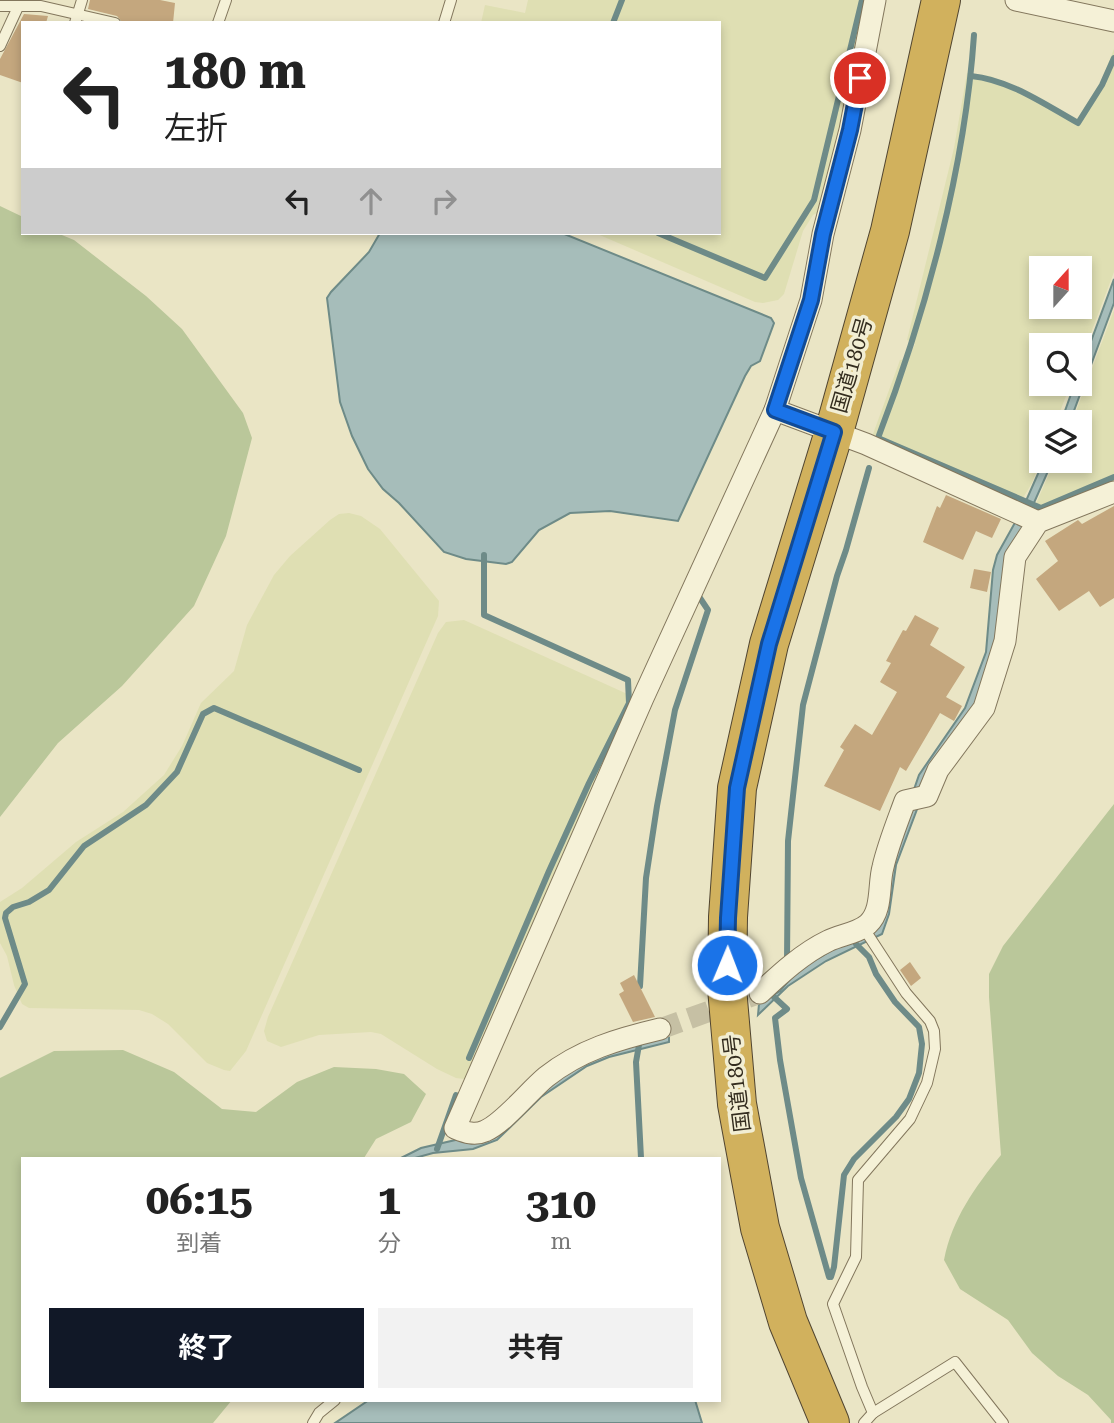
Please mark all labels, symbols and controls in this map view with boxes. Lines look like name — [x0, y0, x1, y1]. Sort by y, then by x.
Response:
text: 180 m — [164, 43, 306, 100]
pin — [830, 48, 890, 108]
icon: left — [49, 49, 140, 140]
icon: arrive — [841, 59, 879, 97]
text: 左折 — [164, 109, 228, 147]
icon: left — [279, 182, 317, 220]
icon: ahead — [352, 182, 390, 220]
icon: right — [425, 182, 463, 220]
north arrow — [1029, 256, 1092, 318]
map controls — [1029, 256, 1092, 473]
street label: 国道180号 — [827, 314, 877, 416]
button: search — [1029, 333, 1092, 396]
button: layers — [1029, 410, 1092, 473]
position arrow — [690, 928, 764, 1002]
street label: 国道180号 — [719, 1033, 755, 1133]
text: 06:15 — [146, 1175, 253, 1224]
text: 1 — [378, 1175, 401, 1224]
text: 310 — [526, 1179, 596, 1228]
text: m — [551, 1228, 572, 1255]
text: 到着 — [176, 1230, 222, 1257]
text: 分 — [378, 1230, 401, 1257]
button: 終了 — [49, 1308, 364, 1388]
button: 共有 — [378, 1308, 693, 1388]

